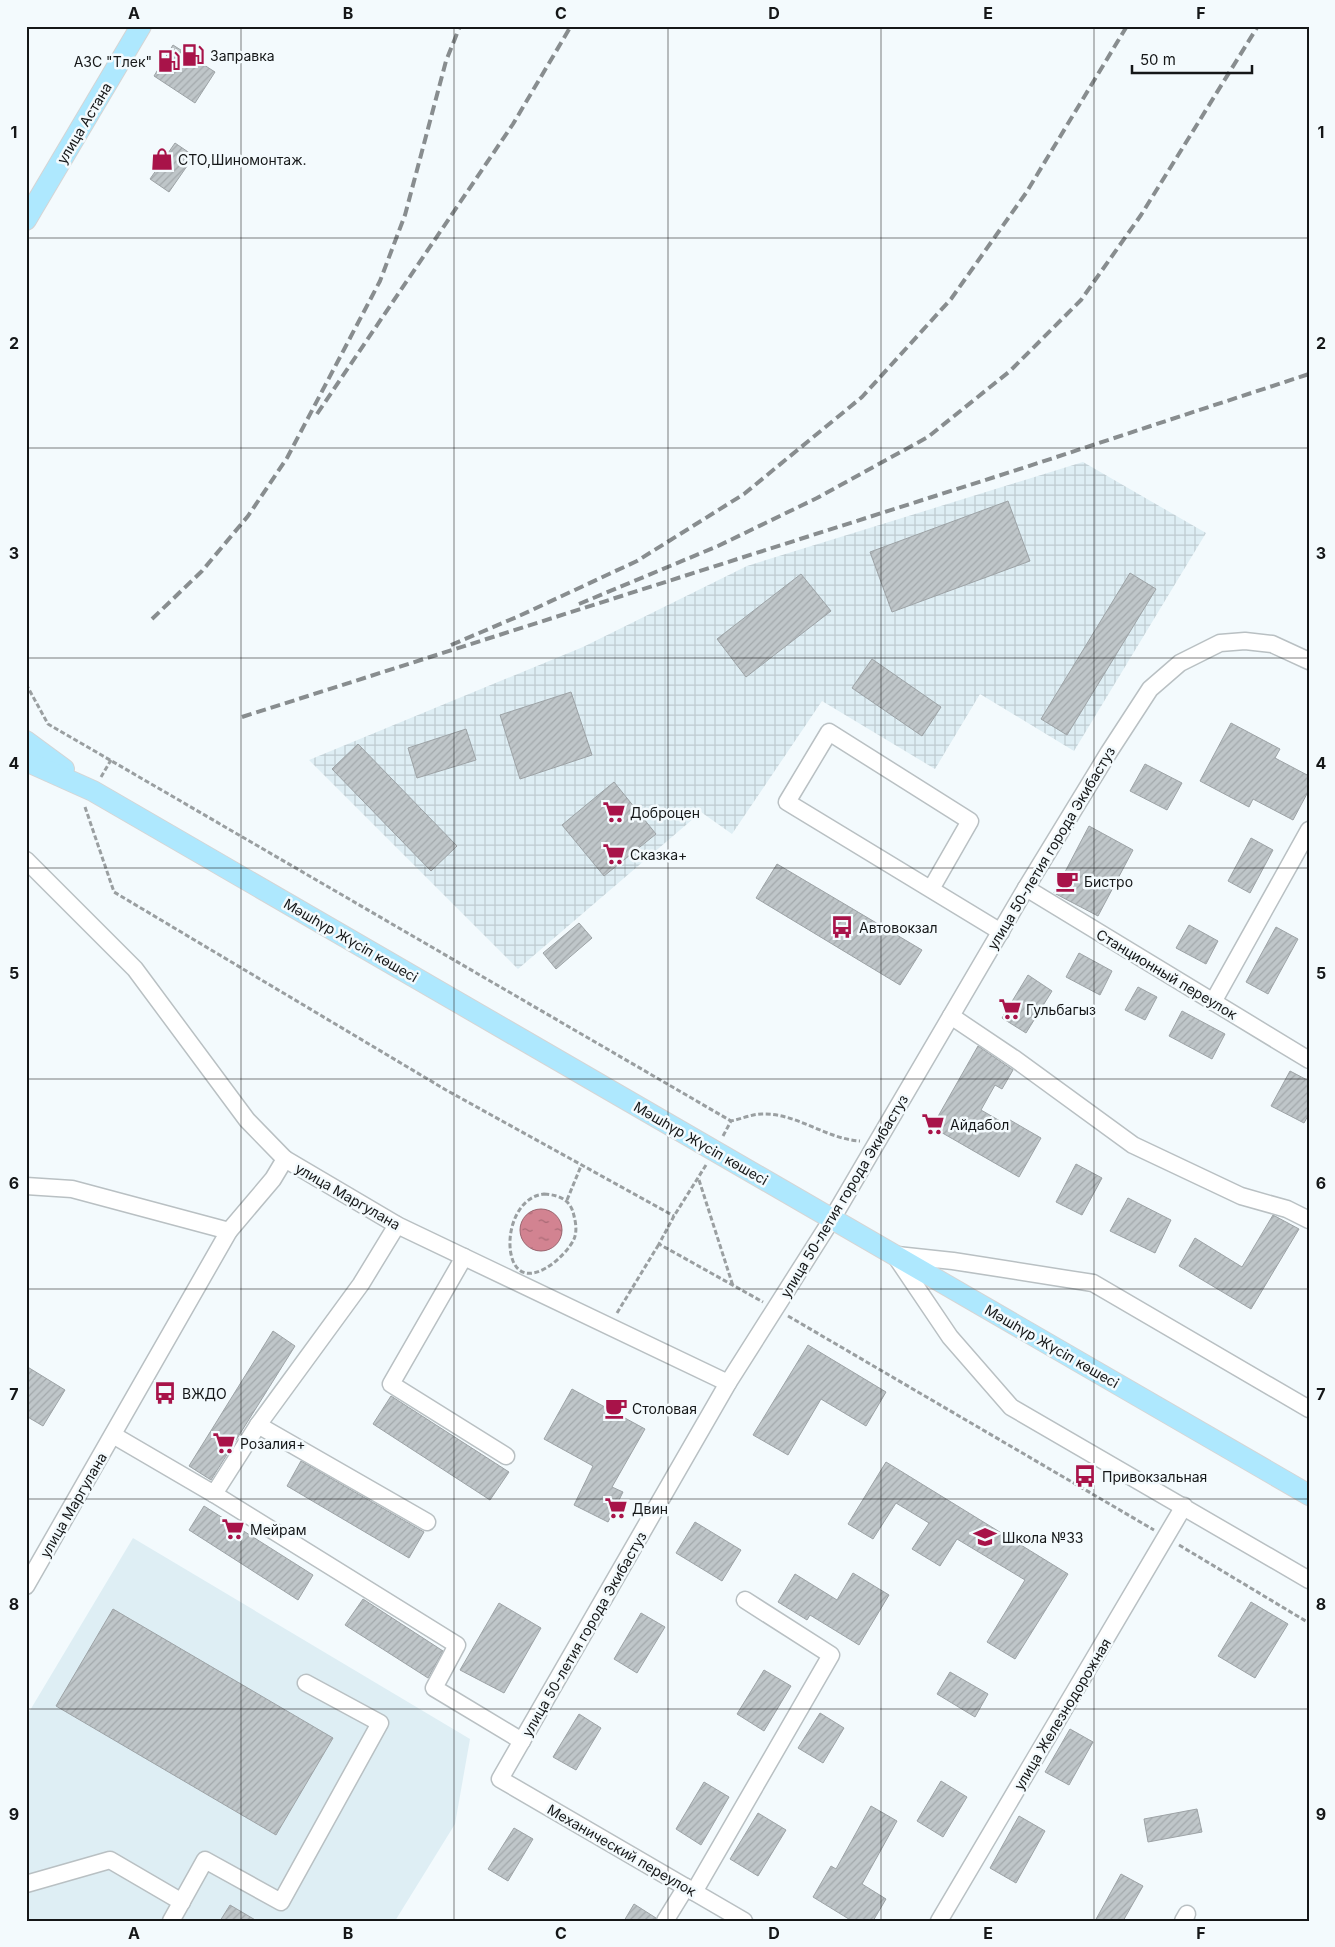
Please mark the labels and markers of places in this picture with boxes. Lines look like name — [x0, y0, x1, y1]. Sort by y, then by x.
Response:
fuel station icon: Заправка — [180, 42, 206, 68]
place label: Заправка — [210, 47, 275, 64]
fuel station icon: АЗС "Тлек" — [156, 48, 182, 74]
place label: АЗС "Тлек" — [74, 53, 152, 70]
shop icon: СТО,Шиномонтаж. — [149, 146, 175, 172]
place label: СТО,Шиномонтаж. — [178, 151, 307, 168]
supermarket icon: Доброцен — [601, 799, 627, 825]
place label: Доброцен — [630, 804, 700, 821]
supermarket icon: Сказка+ — [601, 841, 627, 867]
place label: Сказка+ — [630, 846, 687, 863]
cafe icon: Бистро — [1054, 868, 1080, 894]
place label: Бистро — [1084, 873, 1133, 890]
bus stop icon: Автовокзал — [829, 914, 855, 940]
place label: Автовокзал — [859, 919, 938, 936]
supermarket icon: Гульбагыз — [997, 996, 1023, 1022]
place label: Гульбагыз — [1026, 1001, 1096, 1018]
supermarket icon: Айдабол — [920, 1111, 946, 1137]
place label: Айдабол — [950, 1116, 1009, 1133]
bus stop icon: ВЖДО — [152, 1380, 178, 1406]
place label: ВЖДО — [182, 1385, 227, 1402]
cafe icon: Столовая — [603, 1395, 629, 1421]
place label: Столовая — [632, 1400, 697, 1417]
supermarket icon: Розалия+ — [211, 1430, 237, 1456]
place label: Розалия+ — [240, 1435, 305, 1452]
bus stop icon: Привокзальная — [1072, 1463, 1098, 1489]
place label: Привокзальная — [1102, 1468, 1207, 1485]
supermarket icon: Двин — [603, 1495, 629, 1521]
place label: Двин — [632, 1500, 668, 1517]
supermarket icon: Мейрам — [220, 1516, 246, 1542]
place label: Мейрам — [250, 1521, 306, 1538]
school or university icon: Школа №33 — [972, 1524, 998, 1550]
place label: Школа №33 — [1002, 1529, 1084, 1546]

